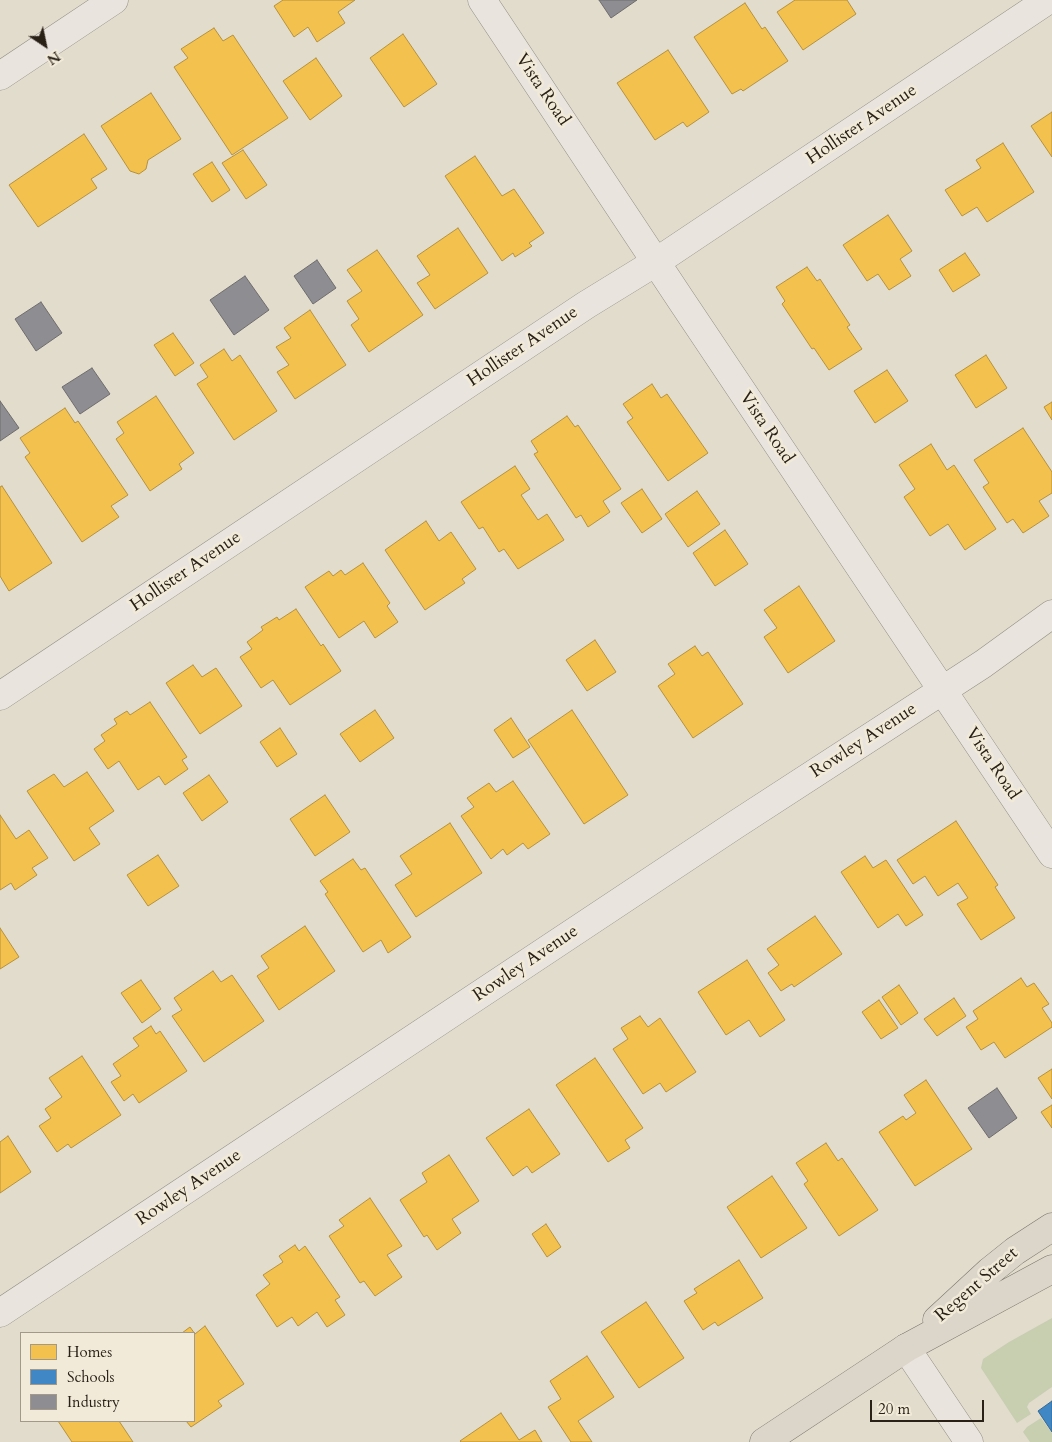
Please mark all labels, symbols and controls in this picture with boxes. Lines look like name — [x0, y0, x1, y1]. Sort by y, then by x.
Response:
north arrow — [20, 20, 70, 70]
text: N — [43, 47, 64, 69]
street label: Vista Road — [510, 50, 574, 130]
street label: Hollister Avenue — [803, 80, 921, 170]
street label: Hollister Avenue — [464, 302, 582, 392]
street label: Vista Road — [734, 388, 798, 468]
street label: Hollister Avenue — [127, 527, 245, 617]
street label: Rowley Avenue — [807, 699, 921, 783]
street label: Vista Road — [960, 724, 1024, 804]
street label: Rowley Avenue — [469, 921, 583, 1007]
street label: Rowley Avenue — [132, 1145, 246, 1231]
street label: Regent Street — [931, 1243, 1023, 1327]
legend — [20, 1332, 195, 1422]
text: Homes — [67, 1342, 112, 1362]
text: Schools — [67, 1367, 115, 1387]
scale bar — [872, 1390, 986, 1422]
text: Industry — [67, 1392, 120, 1412]
text: 20 m — [878, 1399, 910, 1419]

